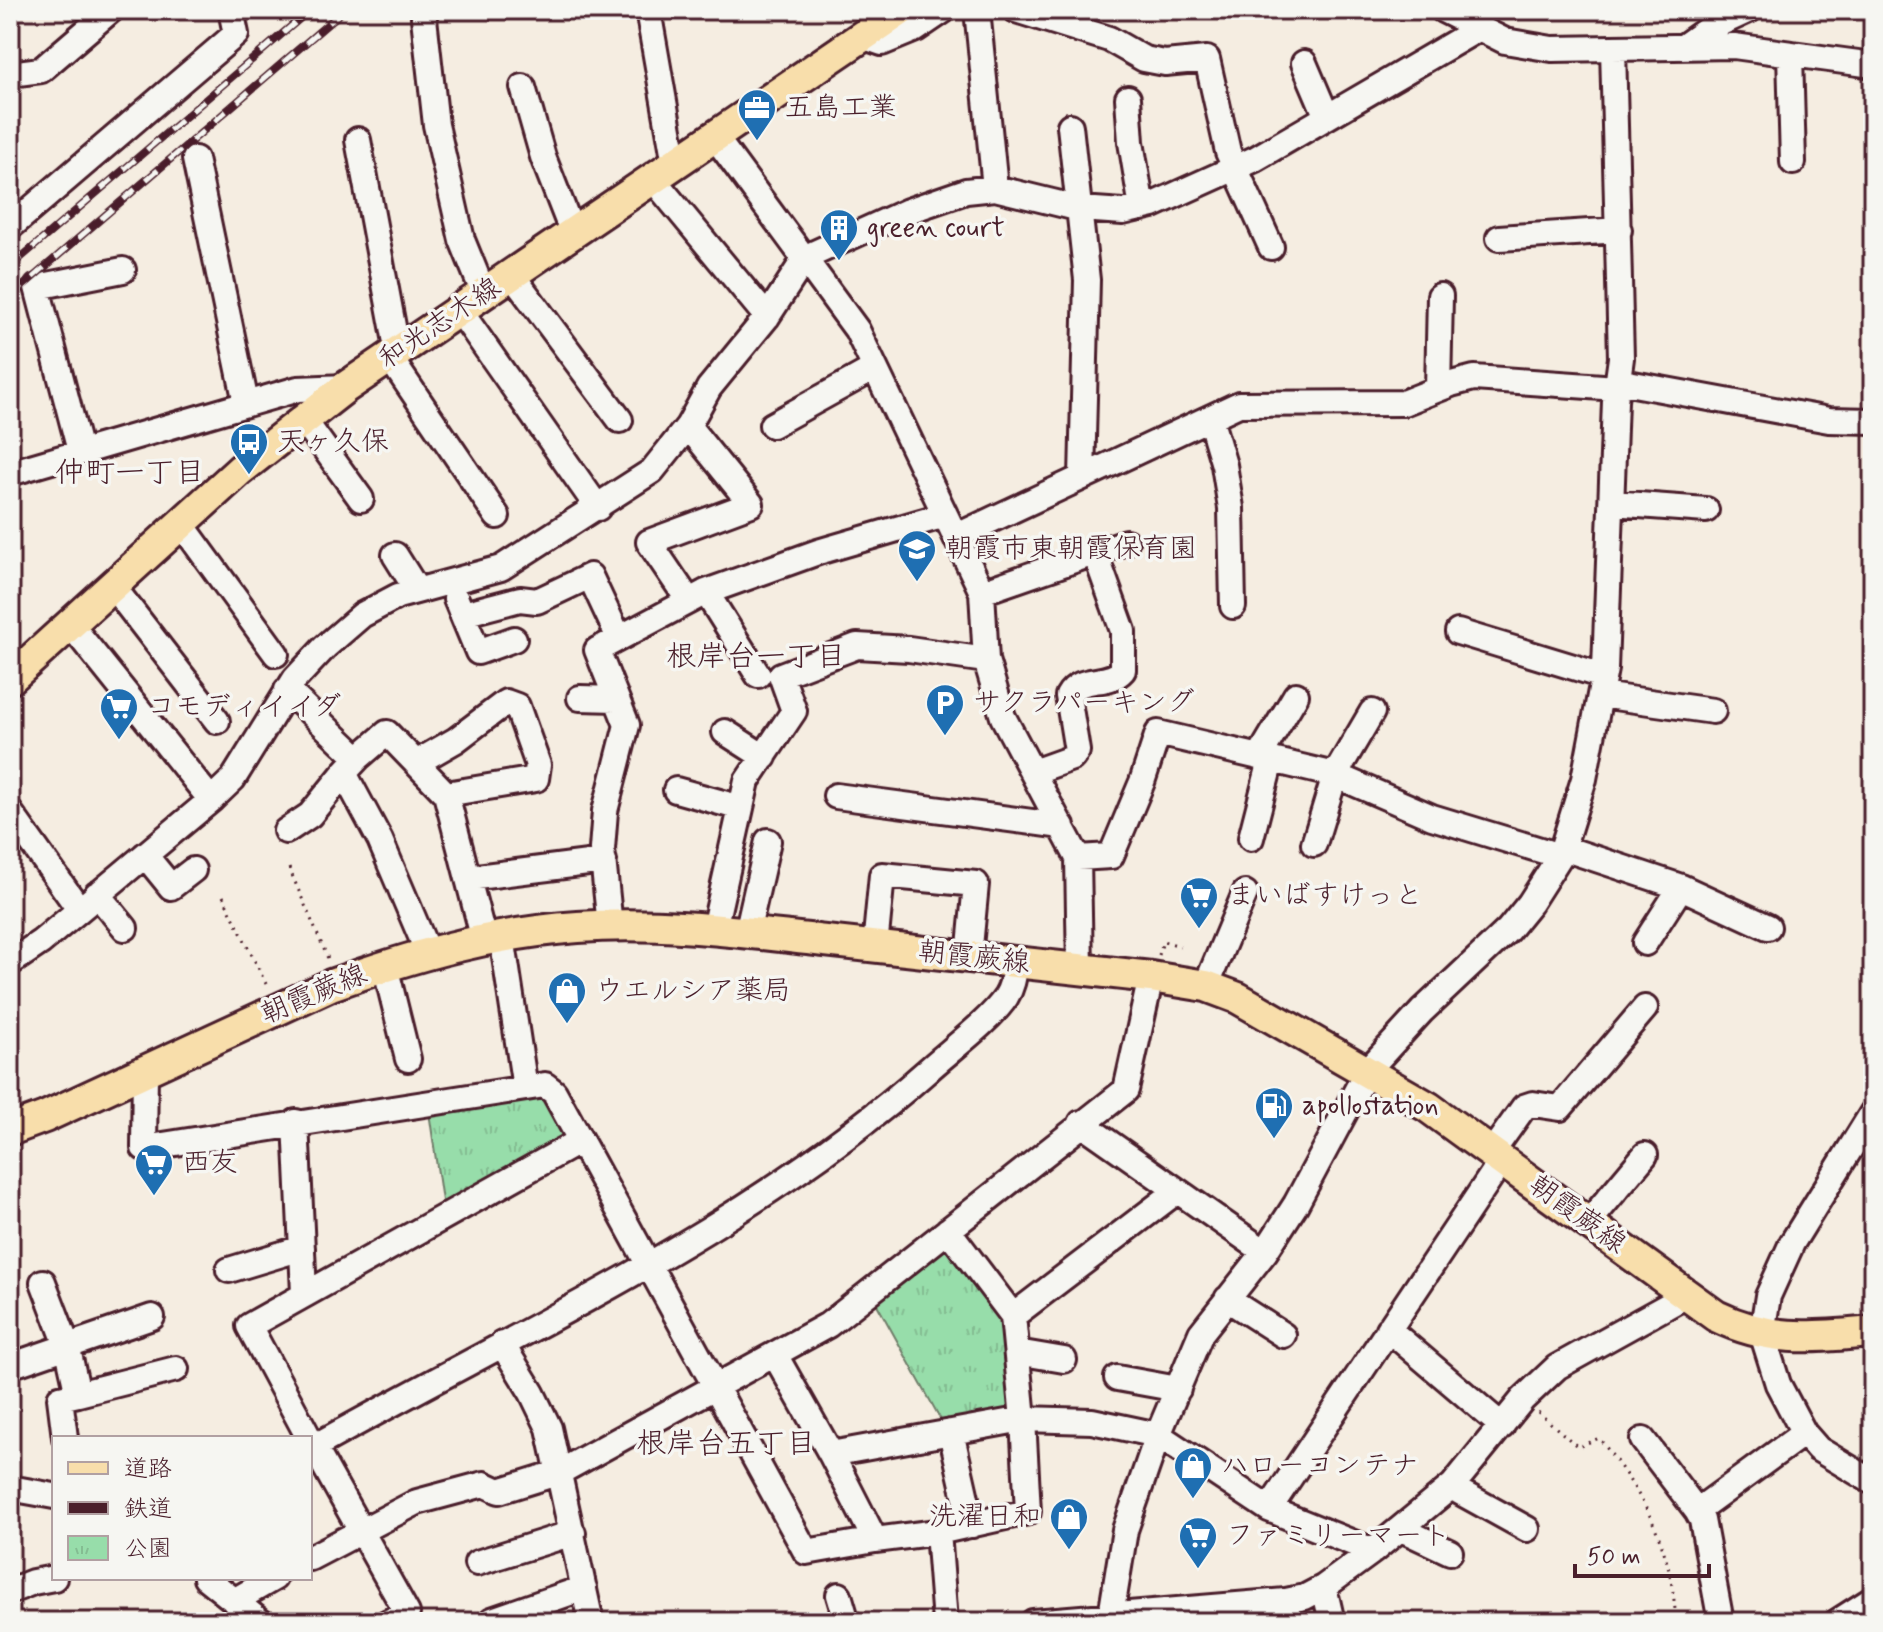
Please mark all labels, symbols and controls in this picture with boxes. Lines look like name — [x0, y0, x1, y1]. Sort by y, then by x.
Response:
office icon: 五島工業 — [736, 87, 778, 142]
place label: 五島工業 — [785, 90, 897, 127]
building icon: green court — [818, 207, 860, 262]
place label: green court — [867, 210, 1005, 247]
street label: 和光志木線 — [372, 270, 508, 378]
bus stop icon: 天ヶ久保 — [228, 421, 270, 476]
place label: 天ヶ久保 — [277, 424, 389, 461]
district label: 仲町一丁目 — [55, 454, 205, 493]
school or university icon: 朝霞市東朝霞保育園 — [896, 528, 938, 583]
place label: 朝霞市東朝霞保育園 — [945, 531, 1197, 568]
district label: 根岸台一丁目 — [666, 638, 846, 677]
parking icon: サクラパーキング — [924, 682, 966, 737]
place label: サクラパーキング — [973, 685, 1195, 722]
supermarket icon: コモディイイダ — [98, 686, 140, 741]
place label: コモディイイダ — [147, 689, 341, 726]
supermarket icon: まいばすけっと — [1178, 875, 1220, 930]
place label: まいばすけっと — [1227, 878, 1422, 915]
street label: 朝霞蕨線 — [916, 934, 1032, 982]
street label: 朝霞蕨線 — [255, 956, 373, 1034]
shop icon: ウエルシア薬局 — [546, 970, 588, 1025]
place label: ウエルシア薬局 — [595, 973, 791, 1010]
fuel station icon: apollostation — [1253, 1085, 1295, 1140]
place label: apollostation — [1302, 1088, 1439, 1125]
supermarket icon: 西友 — [133, 1142, 175, 1197]
place label: 西友 — [182, 1145, 238, 1182]
street label: 朝霞蕨線 — [1521, 1167, 1633, 1263]
district label: 根岸台五丁目 — [636, 1425, 816, 1464]
legend — [52, 1436, 312, 1580]
shop icon: ハローコンテナ — [1172, 1445, 1214, 1500]
place label: ハローコンテナ — [1221, 1448, 1419, 1485]
text: 道路 — [124, 1454, 172, 1485]
text: 鉄道 — [124, 1494, 172, 1525]
shop icon: 洗濯日和 — [1048, 1496, 1090, 1551]
place label: 洗濯日和 — [929, 1499, 1041, 1536]
supermarket icon: ファミリーマート — [1177, 1515, 1219, 1570]
place label: ファミリーマート — [1226, 1518, 1451, 1555]
scale bar — [1575, 1528, 1709, 1578]
text: 公園 — [124, 1534, 172, 1565]
text: 50 m — [1587, 1542, 1641, 1573]

